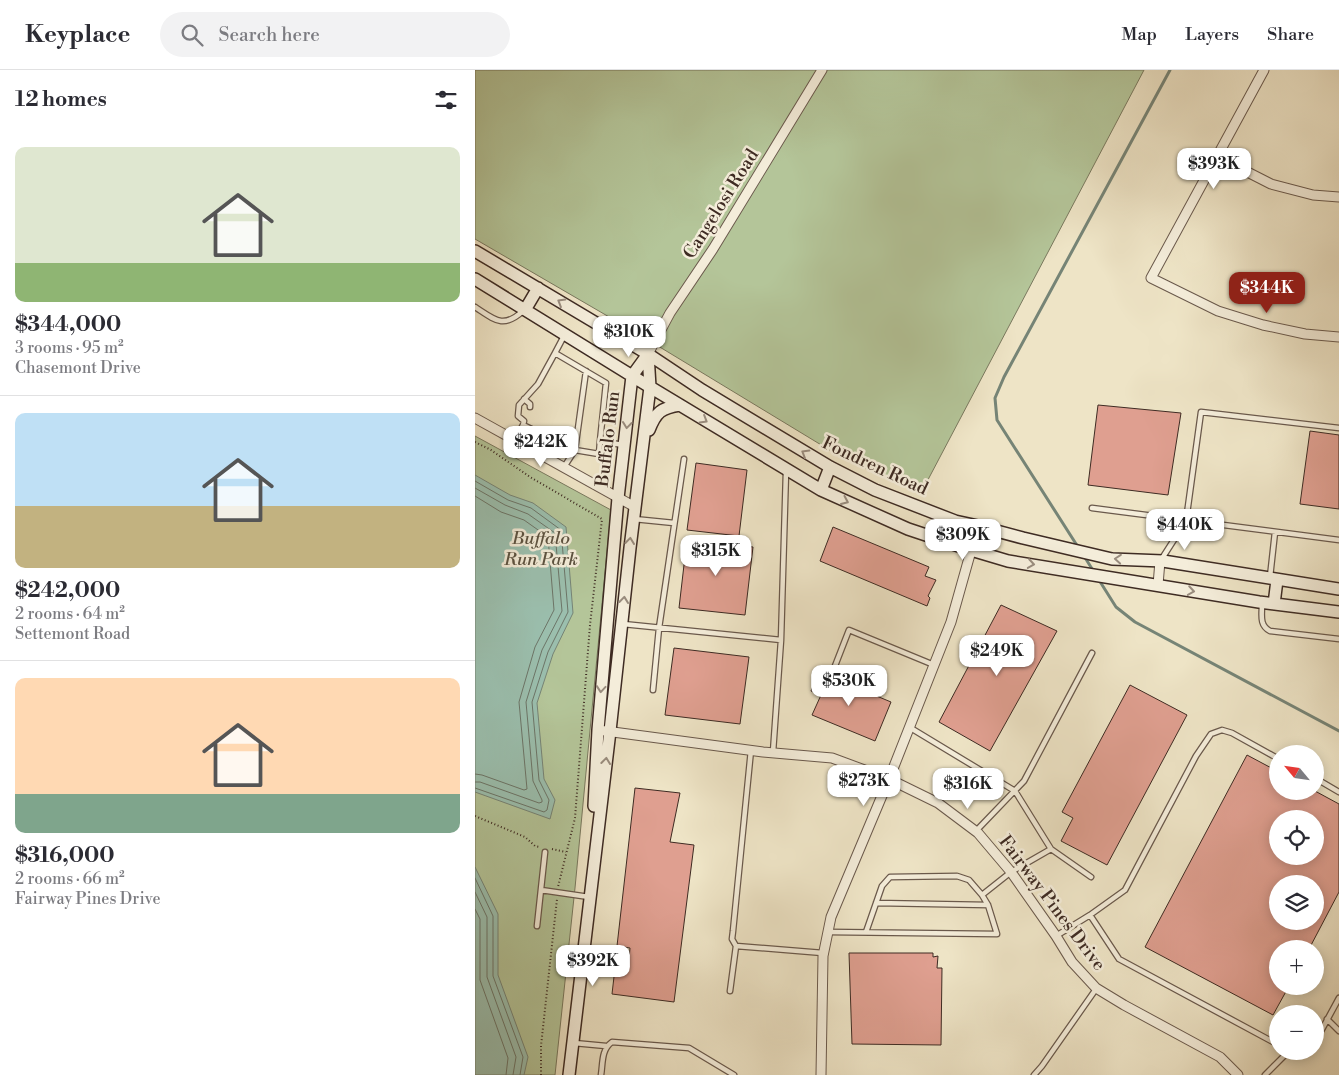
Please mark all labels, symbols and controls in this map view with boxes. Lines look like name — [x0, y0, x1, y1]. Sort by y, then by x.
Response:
search box — [160, 12, 510, 57]
text: Keyplace — [25, 20, 130, 50]
icon: search — [178, 21, 206, 49]
text: Search here — [218, 23, 320, 47]
text: Map — [1122, 23, 1157, 46]
text: Layers — [1185, 23, 1239, 46]
text: Share — [1267, 23, 1314, 46]
icon: filters — [432, 86, 460, 114]
text: 12 homes — [15, 87, 107, 113]
street label: Cangelosi Road — [678, 144, 764, 263]
pin: $393K — [1179, 148, 1249, 190]
text: $393K — [1188, 154, 1240, 174]
icon: home — [193, 180, 283, 270]
pin: $344K — [1232, 272, 1302, 314]
text: $344K — [1240, 278, 1294, 298]
one-way arrow — [557, 299, 566, 309]
text: $344,000 — [15, 312, 121, 338]
pin: $310K — [594, 316, 664, 358]
text: $310K — [604, 322, 654, 342]
text: 3 rooms · 95 m² — [15, 338, 124, 358]
text: Chasemont Drive — [15, 358, 141, 378]
street label: Buffalo Run — [591, 390, 625, 489]
one-way arrow — [699, 413, 708, 423]
one-way arrow — [622, 421, 633, 429]
pin: $242K — [506, 426, 576, 468]
street label: Fondren Road — [818, 431, 932, 501]
text: $242K — [514, 432, 568, 452]
icon: home — [193, 445, 283, 535]
one-way arrow — [802, 449, 811, 459]
one-way arrow — [840, 494, 849, 505]
pin: $440K — [1150, 508, 1220, 551]
text: $440K — [1157, 515, 1213, 535]
pin: $309K — [928, 518, 998, 561]
text: $309K — [936, 525, 990, 545]
park label: Buffalo Run Park — [503, 527, 578, 571]
pin: $315K — [681, 534, 751, 577]
one-way arrow — [624, 537, 635, 545]
text: $315K — [691, 541, 741, 561]
one-way arrow — [1113, 553, 1121, 564]
one-way arrow — [1027, 559, 1035, 569]
text: $242,000 — [15, 578, 120, 604]
one-way arrow — [1188, 585, 1196, 596]
one-way arrow — [618, 596, 629, 604]
text: 2 rooms · 64 m² — [15, 604, 125, 624]
text: Settemont Road — [15, 624, 130, 644]
pin: $249K — [962, 634, 1032, 677]
text: $249K — [970, 641, 1024, 661]
pin: $530K — [814, 664, 884, 707]
text: $530K — [822, 671, 876, 691]
one-way arrow — [596, 685, 607, 693]
icon: home — [193, 710, 283, 800]
north arrow — [1269, 745, 1324, 800]
map controls — [1269, 745, 1324, 1060]
one-way arrow — [600, 757, 611, 765]
pin: $273K — [829, 764, 899, 807]
pin: $316K — [933, 768, 1003, 810]
text: $273K — [838, 771, 890, 791]
text: $316K — [944, 774, 992, 794]
button: locate — [1269, 810, 1324, 865]
street label: Fairway Pines Drive — [994, 831, 1110, 975]
text: $316,000 — [15, 843, 114, 869]
text: 2 rooms · 66 m² — [15, 869, 125, 889]
button: layers — [1269, 875, 1324, 930]
text: Fairway Pines Drive — [15, 889, 160, 909]
button: + — [1269, 940, 1324, 995]
pin: $392K — [558, 944, 628, 987]
text: $392K — [567, 951, 619, 971]
button: − — [1269, 1005, 1324, 1060]

